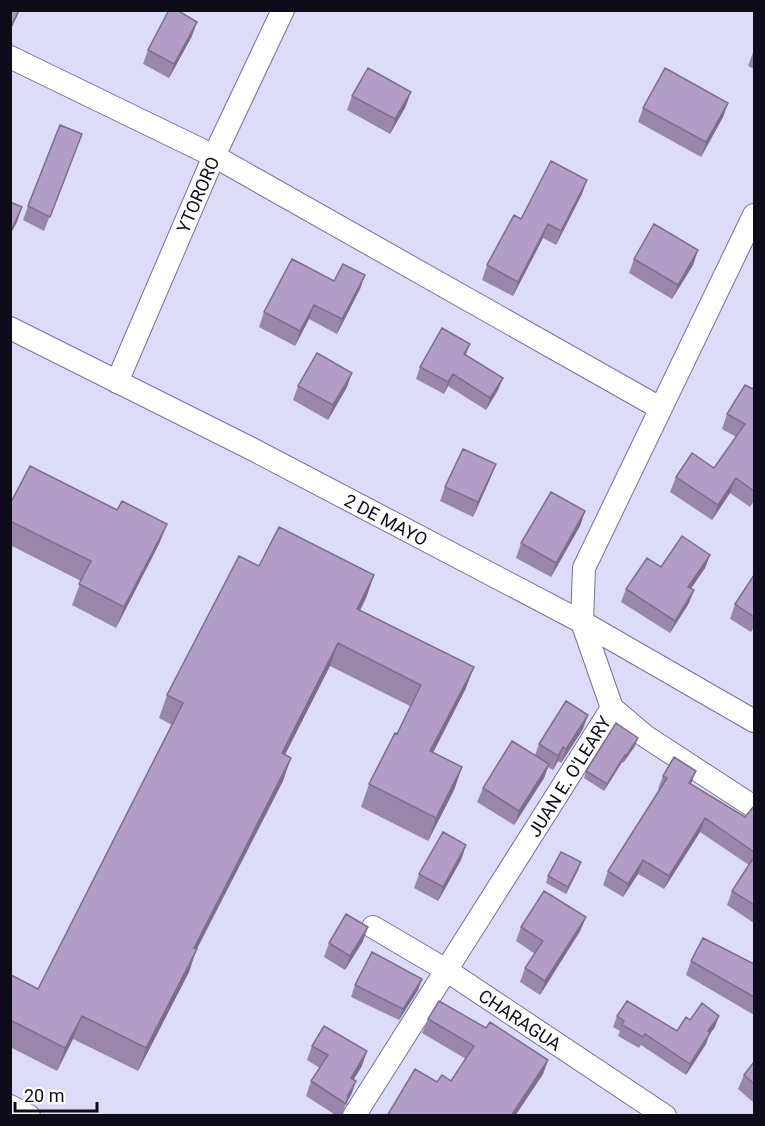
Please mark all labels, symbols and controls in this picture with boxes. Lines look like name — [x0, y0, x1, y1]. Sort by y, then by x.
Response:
street label: YTORORO — [172, 153, 223, 236]
street label: 2 DE MAYO — [341, 489, 431, 550]
street label: JUAN E. O'LEARY — [523, 712, 615, 840]
street label: CHARAGUA — [475, 985, 566, 1055]
scale bar — [15, 1075, 98, 1113]
text: 20 m — [24, 1085, 64, 1106]

